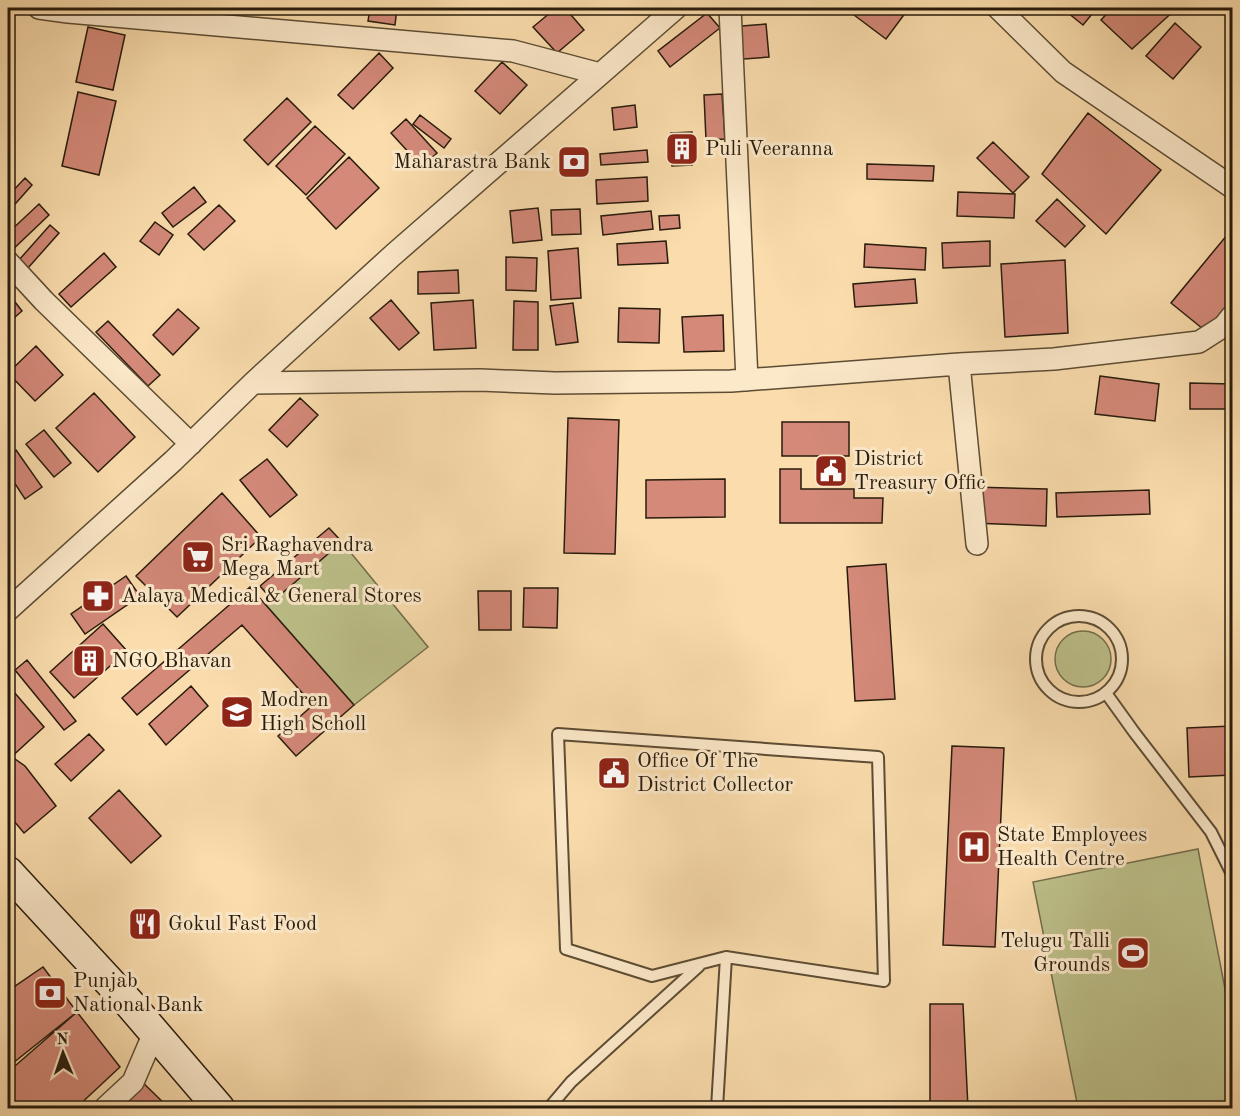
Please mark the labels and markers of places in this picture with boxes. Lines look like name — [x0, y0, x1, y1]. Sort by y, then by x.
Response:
building icon: Puli Veeranna — [664, 131, 700, 167]
place label: Puli Veeranna — [705, 139, 833, 160]
bank icon: Maharastra Bank — [556, 144, 592, 180]
place label: Maharastra Bank — [394, 152, 551, 173]
place label: District Treasury Offic — [854, 449, 986, 494]
public building icon: District Treasury Offic — [813, 453, 849, 489]
place label: Sri Raghavendra Mega Mart — [221, 535, 373, 580]
supermarket icon: Sri Raghavendra Mega Mart — [180, 539, 216, 575]
pharmacy icon: Aalaya Medical & General Stores — [80, 578, 116, 614]
place label: Aalaya Medical & General Stores — [121, 586, 422, 607]
building icon: NGO Bhavan — [71, 643, 107, 679]
place label: NGO Bhavan — [112, 651, 232, 672]
place label: Modren High Scholl — [260, 690, 367, 735]
school or university icon: Modren High Scholl — [219, 694, 255, 730]
place label: Office Of The District Collector — [637, 751, 794, 796]
public building icon: Office Of The District Collector — [596, 755, 632, 791]
place label: State Employees Health Centre — [997, 825, 1147, 870]
hospital icon: State Employees Health Centre — [956, 829, 992, 865]
restaurant icon: Gokul Fast Food — [127, 906, 163, 942]
place label: Gokul Fast Food — [168, 914, 317, 935]
place label: Telugu Talli Grounds — [1000, 931, 1110, 976]
sports icon: Telugu Talli Grounds — [1115, 935, 1151, 971]
place label: Punjab National Bank — [73, 971, 203, 1016]
bank icon: Punjab National Bank — [32, 975, 68, 1011]

